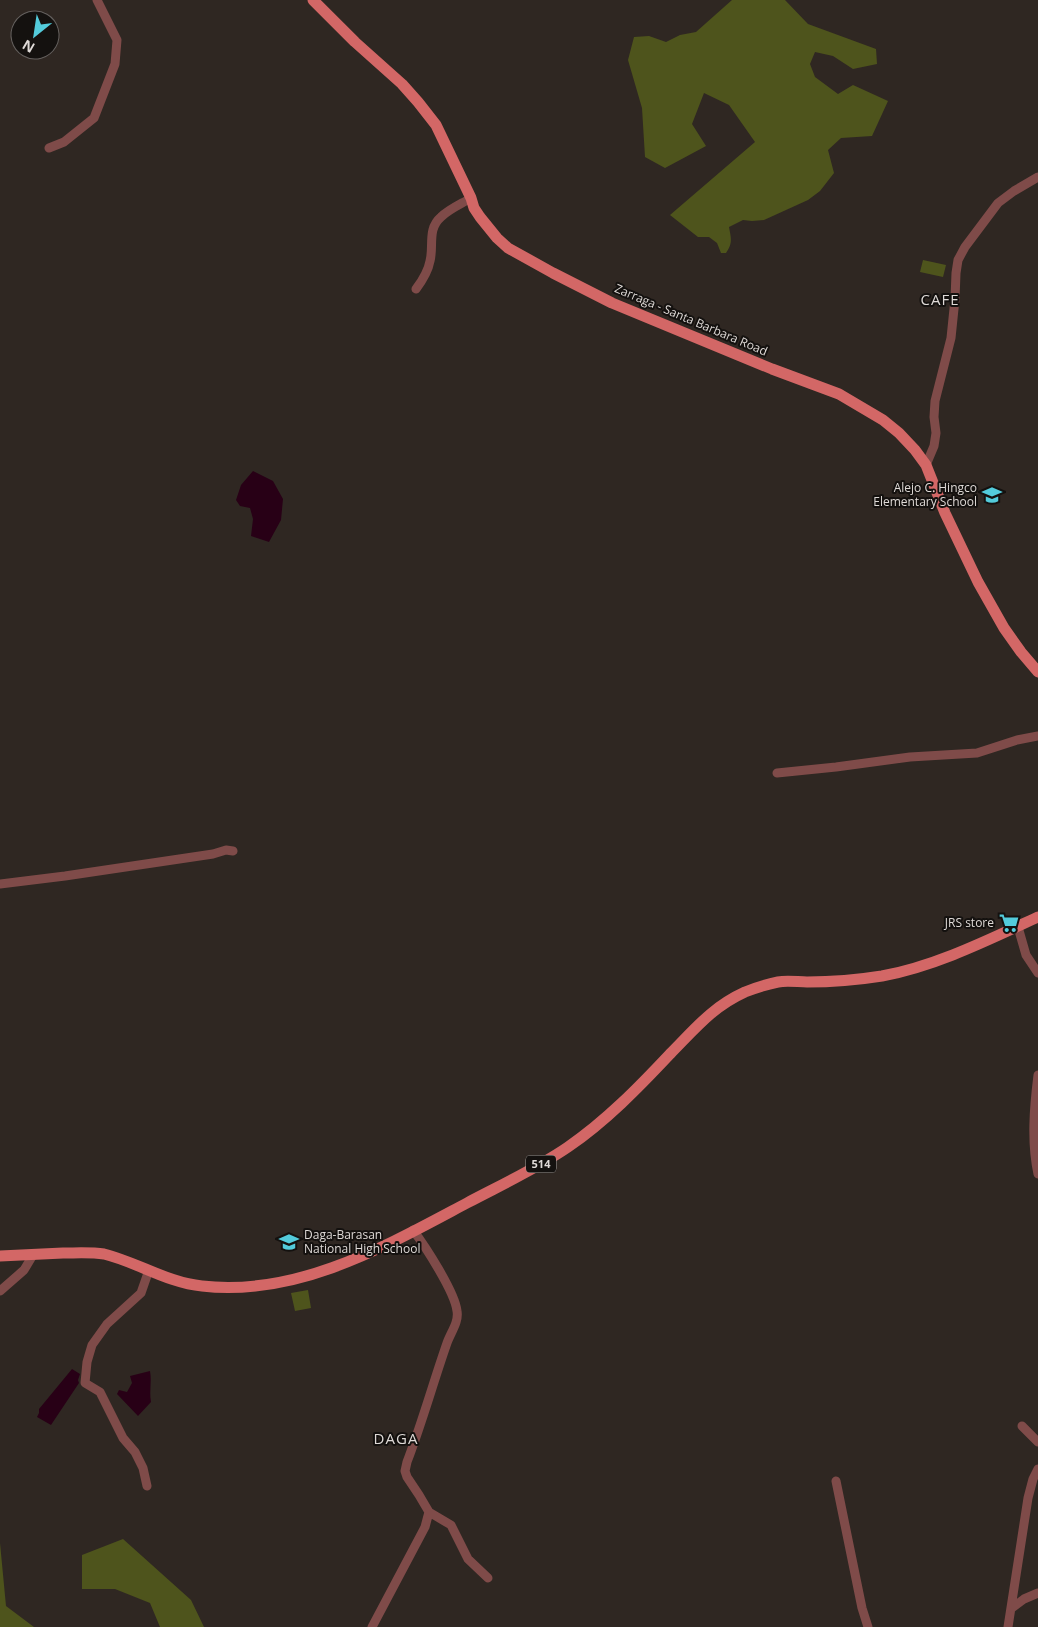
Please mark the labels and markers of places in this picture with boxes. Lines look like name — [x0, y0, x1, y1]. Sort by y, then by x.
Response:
place label: Alejo C. Hingco Elementary School — [873, 479, 977, 510]
school or university icon: Alejo C. Hingco Elementary School — [981, 484, 1003, 506]
supermarket icon: JRS store — [998, 912, 1020, 934]
place label: JRS store — [944, 914, 994, 931]
place label: Daga-Barasan National High School — [304, 1226, 420, 1257]
school or university icon: Daga-Barasan National High School — [278, 1231, 300, 1253]

